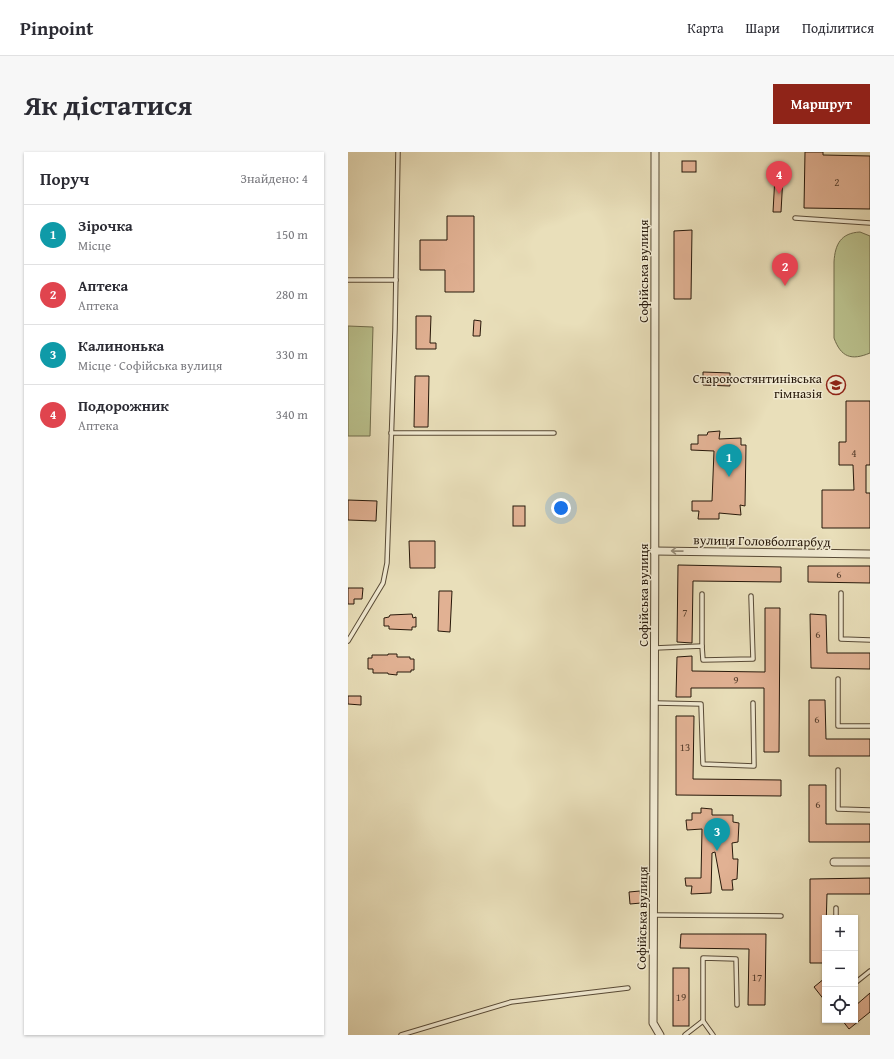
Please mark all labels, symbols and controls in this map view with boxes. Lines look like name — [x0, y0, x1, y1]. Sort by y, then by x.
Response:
text: Pinpoint — [20, 14, 93, 42]
text: Карта — [687, 18, 724, 38]
text: Шари — [746, 18, 780, 38]
text: Поділитися — [802, 18, 874, 38]
text: Як дістатися — [24, 84, 192, 125]
button: Маршрут — [773, 84, 870, 124]
pin: 4 — [766, 161, 792, 194]
text: Поруч — [40, 166, 89, 191]
text: Знайдено: 4 — [240, 169, 308, 188]
house number: 2 — [834, 174, 840, 190]
text: Зірочка — [78, 215, 133, 236]
street label: Софійська вулиця — [634, 219, 653, 323]
text: 1 — [50, 225, 56, 244]
text: 150 m — [276, 225, 308, 244]
text: Місце — [78, 236, 111, 255]
pin: 2 — [772, 253, 798, 286]
text: Аптека — [78, 275, 128, 296]
text: 2 — [50, 285, 56, 304]
text: 280 m — [276, 285, 308, 304]
text: Аптека — [78, 296, 119, 315]
text: Калинонька — [78, 335, 164, 356]
text: 3 — [50, 345, 56, 364]
text: 330 m — [276, 345, 308, 364]
text: Місце · Софійська вулиця — [78, 356, 222, 375]
place label: Старокостянтинівська гімназія — [693, 369, 823, 403]
school or university icon: Старокостянтинівська гімназія — [825, 374, 847, 396]
text: Подорожник — [78, 395, 169, 416]
text: 4 — [50, 405, 56, 424]
text: 340 m — [276, 405, 308, 424]
text: Аптека — [78, 416, 119, 435]
pin: 1 — [716, 444, 742, 477]
house number: 4 — [851, 445, 857, 461]
your location — [551, 498, 571, 518]
street label: вулиця Головболгарбуд — [693, 530, 831, 552]
street label: Софійська вулиця — [634, 543, 653, 647]
one-way arrow — [671, 547, 684, 555]
house number: 6 — [836, 566, 842, 582]
house number: 7 — [682, 604, 688, 620]
house number: 6 — [815, 626, 821, 642]
house number: 9 — [733, 672, 739, 688]
house number: 6 — [814, 711, 820, 727]
house number: 13 — [680, 739, 690, 755]
house number: 6 — [815, 796, 821, 812]
pin: 3 — [704, 818, 730, 851]
street label: Софійська вулиця — [632, 866, 652, 970]
map controls — [822, 915, 858, 1023]
button: + — [822, 915, 858, 951]
button: − — [822, 951, 858, 987]
house number: 17 — [752, 969, 762, 985]
button: locate — [822, 987, 858, 1023]
house number: 19 — [676, 989, 686, 1005]

